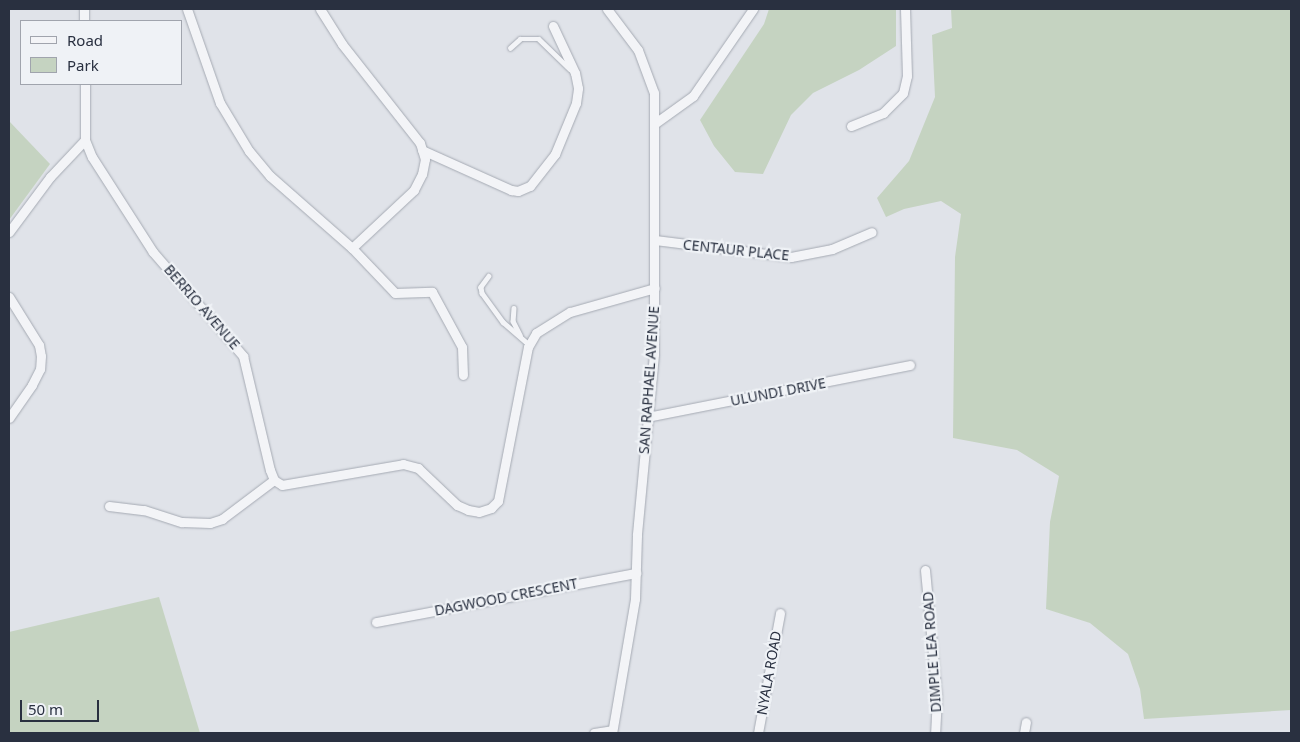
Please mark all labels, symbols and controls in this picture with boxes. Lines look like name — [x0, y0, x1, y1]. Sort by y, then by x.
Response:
legend — [20, 20, 182, 85]
text: Road — [67, 30, 103, 50]
text: Park — [67, 55, 99, 75]
street label: CENTAUR PLACE — [682, 236, 790, 264]
street label: BERRIO AVENUE — [161, 261, 243, 353]
street label: SAN RAPHAEL AVENUE — [635, 305, 663, 455]
street label: ULUNDI DRIVE — [729, 375, 827, 409]
street label: DAGWOOD CRESCENT — [433, 575, 579, 619]
street label: DIMPLE LEA ROAD — [919, 591, 945, 713]
street label: NYALA ROAD — [753, 630, 785, 716]
scale bar — [22, 690, 101, 722]
text: 50 m — [28, 699, 63, 719]

